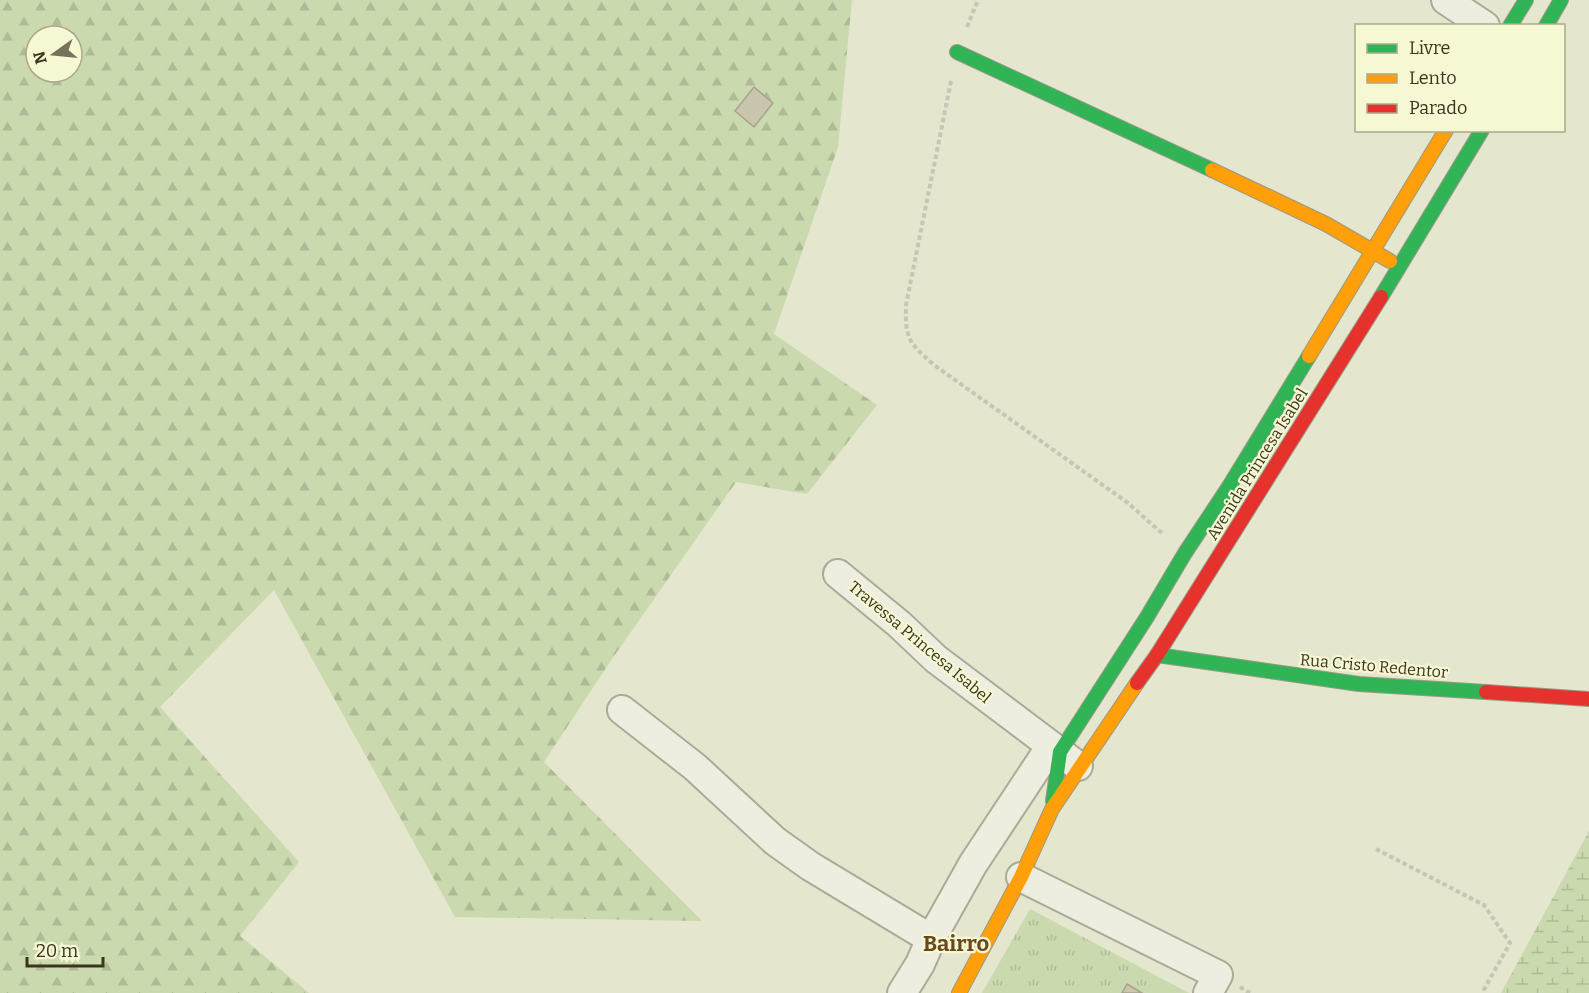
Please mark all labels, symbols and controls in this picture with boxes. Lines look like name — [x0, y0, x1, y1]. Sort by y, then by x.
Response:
north arrow — [24, 24, 84, 84]
legend — [1355, 24, 1565, 132]
text: Livre — [1409, 37, 1450, 59]
text: N — [29, 49, 51, 66]
text: Lento — [1409, 67, 1457, 89]
text: Parado — [1409, 97, 1467, 119]
street label: Avenida Princesa Isabel — [1202, 384, 1312, 543]
street label: Travessa Princesa Isabel — [845, 577, 995, 707]
street label: Rua Cristo Redentor — [1299, 650, 1449, 682]
scale bar — [27, 930, 104, 968]
district label: Bairro — [923, 930, 989, 957]
text: 20 m — [36, 940, 78, 962]

